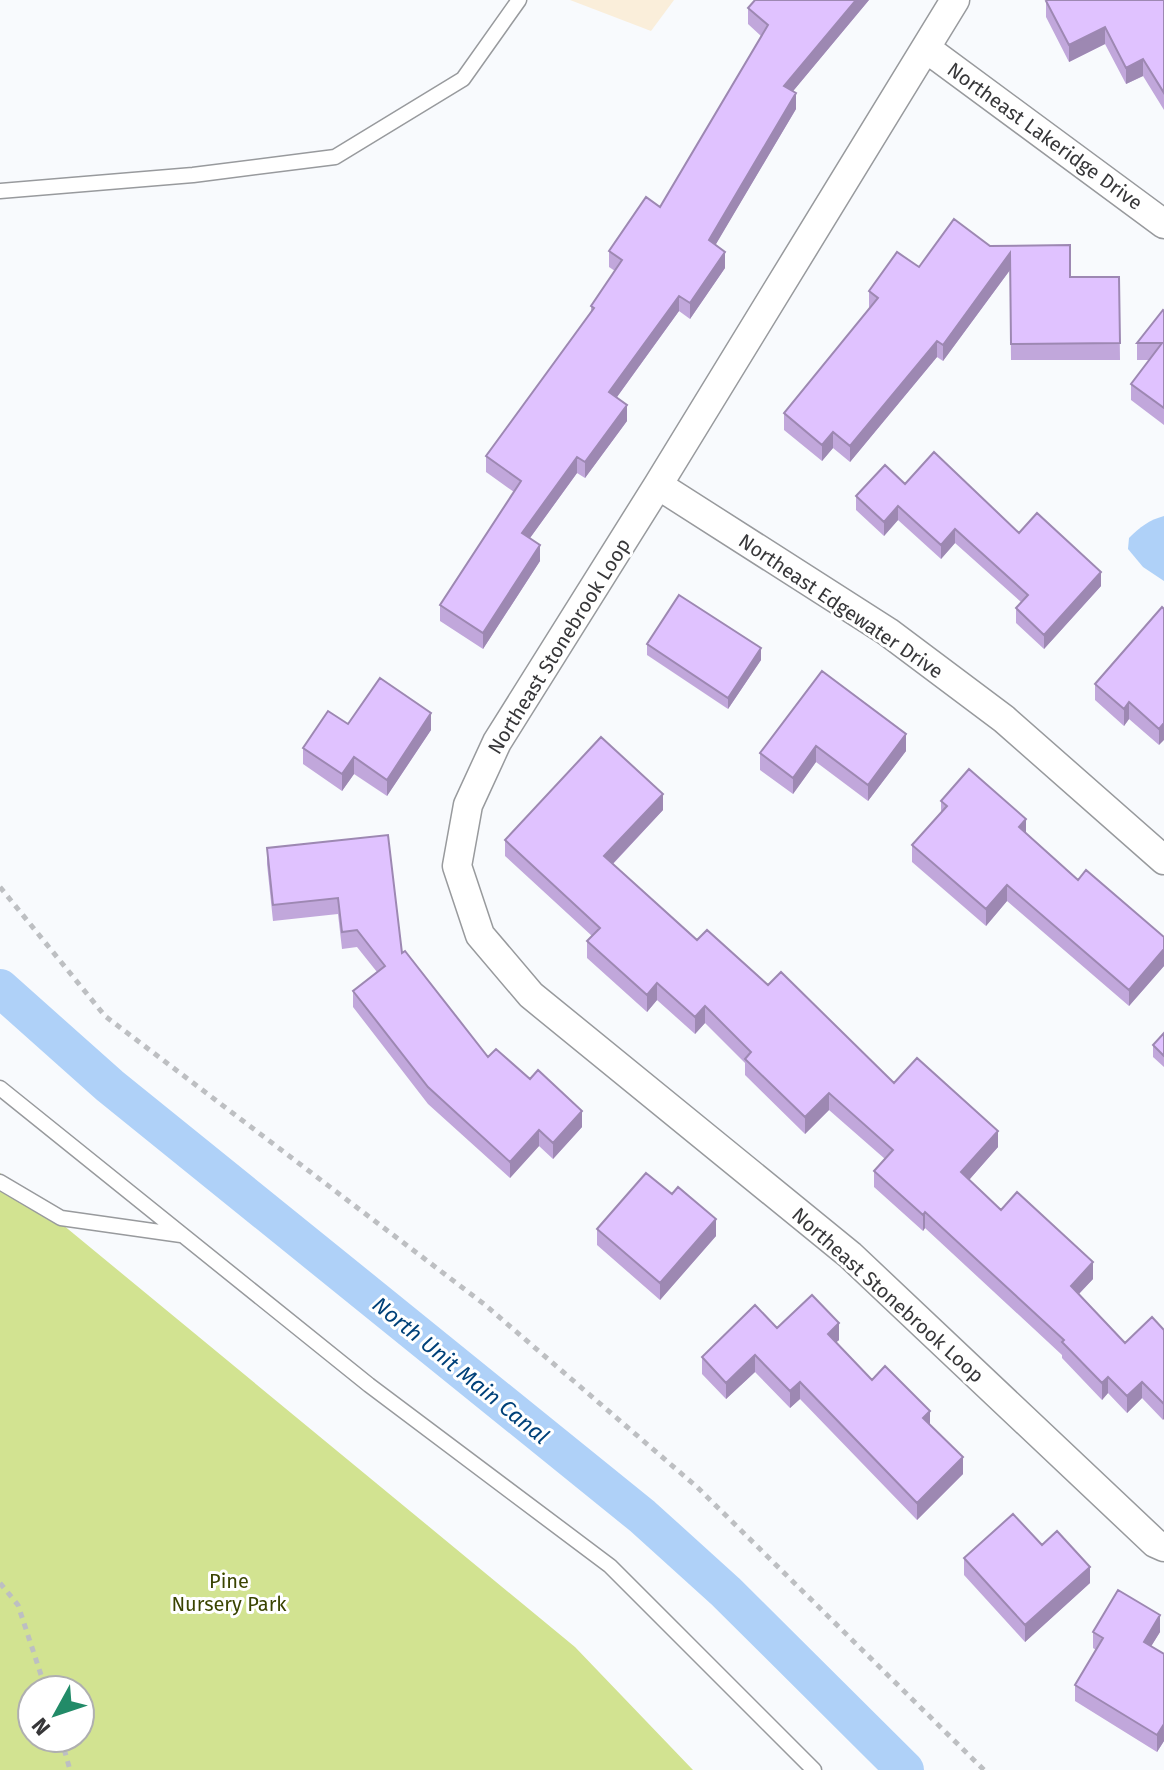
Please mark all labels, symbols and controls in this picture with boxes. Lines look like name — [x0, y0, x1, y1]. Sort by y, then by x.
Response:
street label: Northeast Lakeridge Drive — [943, 57, 1147, 215]
street label: Northeast Edgewater Drive — [734, 529, 948, 683]
street label: Northeast Stonebrook Loop — [483, 534, 635, 758]
street label: Northeast Stonebrook Loop — [787, 1202, 989, 1388]
water label: North Unit Main Canal — [367, 1291, 554, 1450]
park label: Pine Nursery Park — [171, 1569, 287, 1616]
north arrow — [16, 1674, 96, 1754]
text: N — [26, 1712, 56, 1741]

